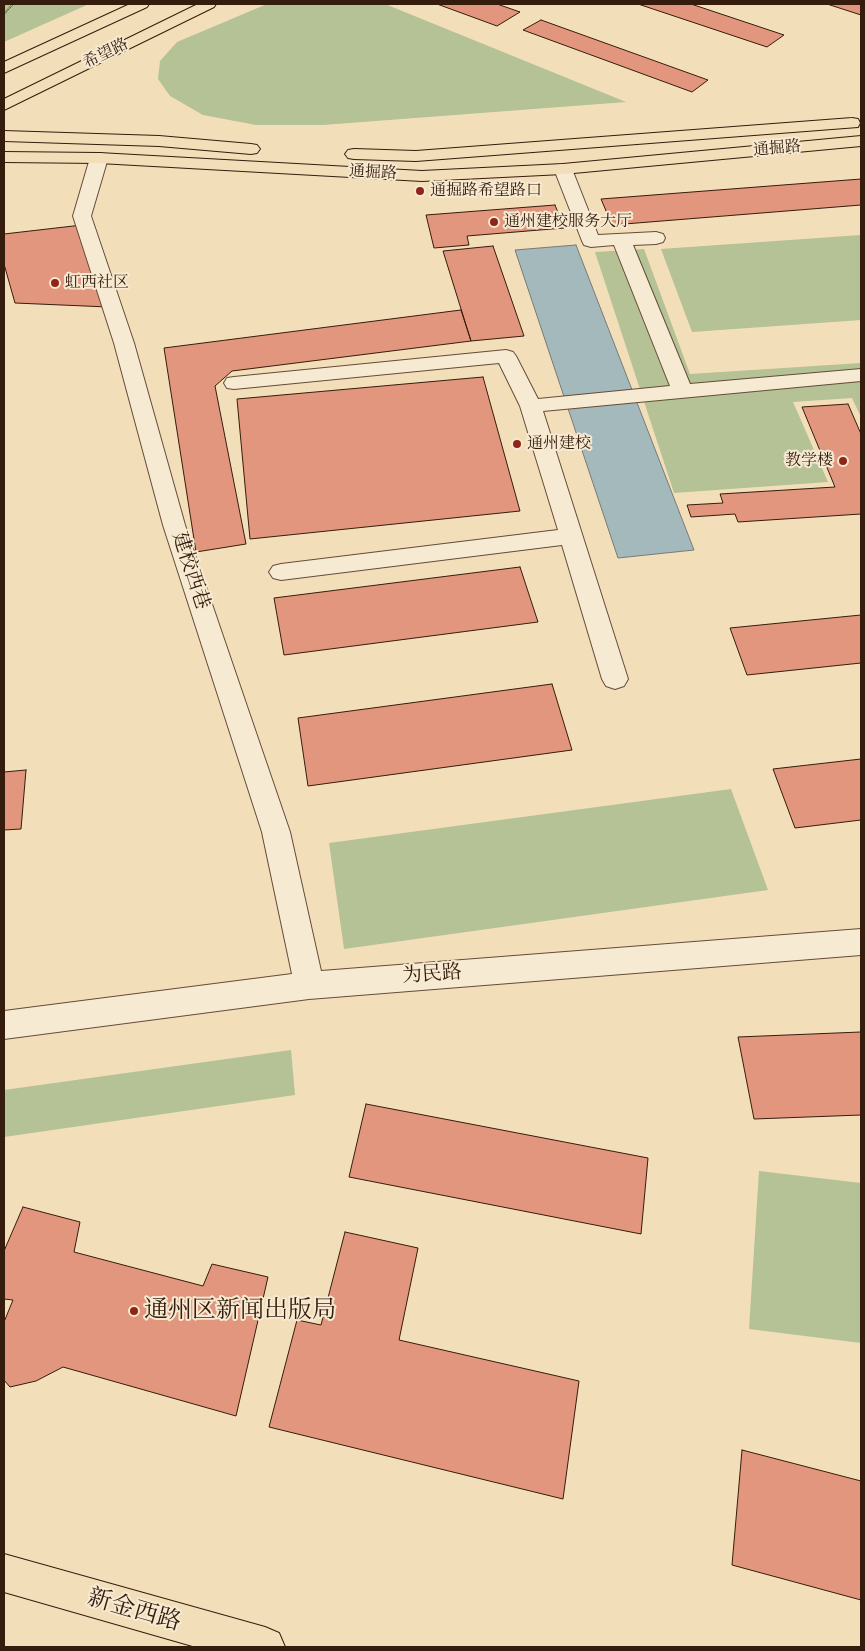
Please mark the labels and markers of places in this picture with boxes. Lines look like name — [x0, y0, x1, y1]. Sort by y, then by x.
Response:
place label: 通掘路希望路口 — [430, 181, 542, 201]
marker: 通掘路希望路口 — [414, 185, 426, 197]
place label: 通州建校服务大厅 — [504, 212, 632, 232]
marker: 通州建校服务大厅 — [488, 216, 500, 228]
place label: 虹西社区 — [65, 273, 129, 293]
marker: 虹西社区 — [49, 277, 61, 289]
place label: 通州建校 — [527, 434, 591, 454]
marker: 通州建校 — [511, 438, 523, 450]
place label: 教学楼 — [785, 451, 833, 471]
marker: 教学楼 — [837, 455, 849, 467]
place label: 通州区新闻出版局 — [144, 1297, 336, 1325]
marker: 通州区新闻出版局 — [128, 1305, 140, 1317]

